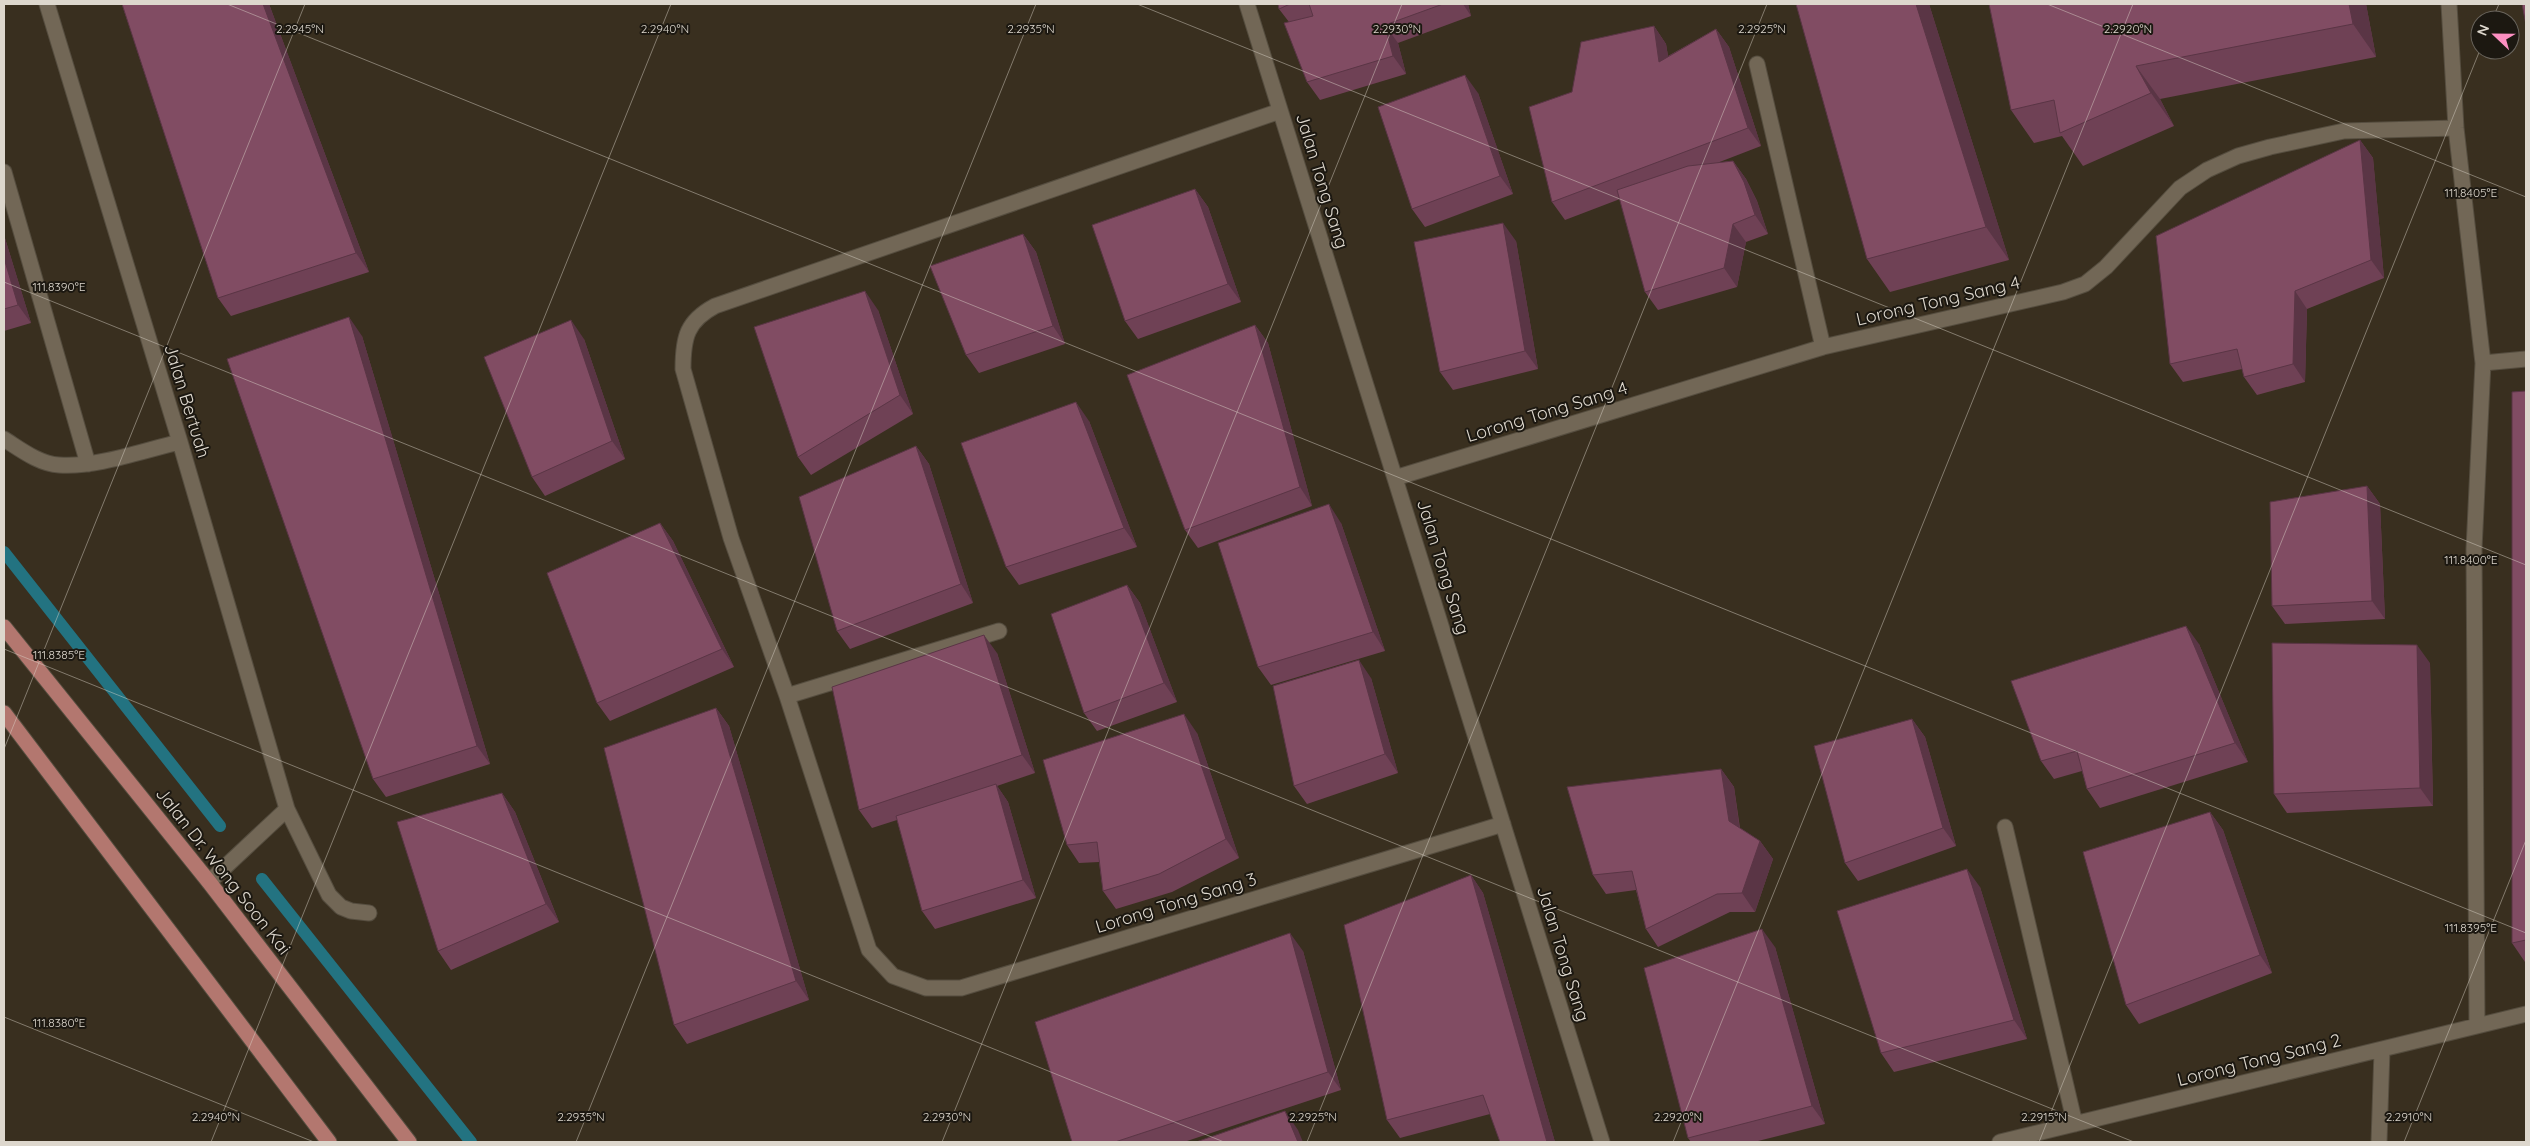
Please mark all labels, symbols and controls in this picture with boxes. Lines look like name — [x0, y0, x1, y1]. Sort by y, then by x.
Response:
north arrow — [2470, 10, 2520, 60]
text: 2.2945°N — [276, 21, 324, 36]
text: 2.2940°N — [641, 21, 689, 36]
text: 2.2935°N — [1007, 21, 1055, 36]
text: 2.2930°N — [1373, 21, 1421, 36]
text: 2.2925°N — [1738, 21, 1786, 36]
text: 2.2920°N — [2104, 21, 2152, 36]
text: N — [2473, 22, 2493, 38]
street label: Jalan Tong Sang — [1291, 110, 1354, 251]
text: 111.8405°E — [2445, 185, 2498, 200]
street label: Lorong Tong Sang 4 — [1854, 270, 2022, 331]
text: 111.8390°E — [33, 279, 86, 294]
street label: Jalan Bertuah — [159, 341, 216, 461]
street label: Lorong Tong Sang 4 — [1463, 376, 1630, 447]
street label: Jalan Tong Sang — [1412, 496, 1475, 637]
text: 111.8400°E — [2444, 552, 2498, 567]
text: 111.8385°E — [33, 647, 85, 662]
street label: Jalan Dr. Wong Soon Kai — [151, 782, 296, 959]
street label: Lorong Tong Sang 3 — [1092, 867, 1259, 938]
street label: Jalan Tong Sang — [1532, 883, 1595, 1024]
text: 111.8395°E — [2445, 920, 2497, 935]
text: 111.8380°E — [33, 1015, 86, 1030]
street label: Lorong Tong Sang 2 — [2175, 1028, 2343, 1091]
text: 2.2940°N — [192, 1109, 240, 1124]
text: 2.2935°N — [557, 1109, 605, 1124]
text: 2.2930°N — [923, 1109, 971, 1124]
text: 2.2925°N — [1289, 1109, 1337, 1124]
text: 2.2920°N — [1654, 1109, 1702, 1124]
text: 2.2915°N — [2021, 1109, 2067, 1124]
text: 2.2910°N — [2386, 1109, 2432, 1124]

